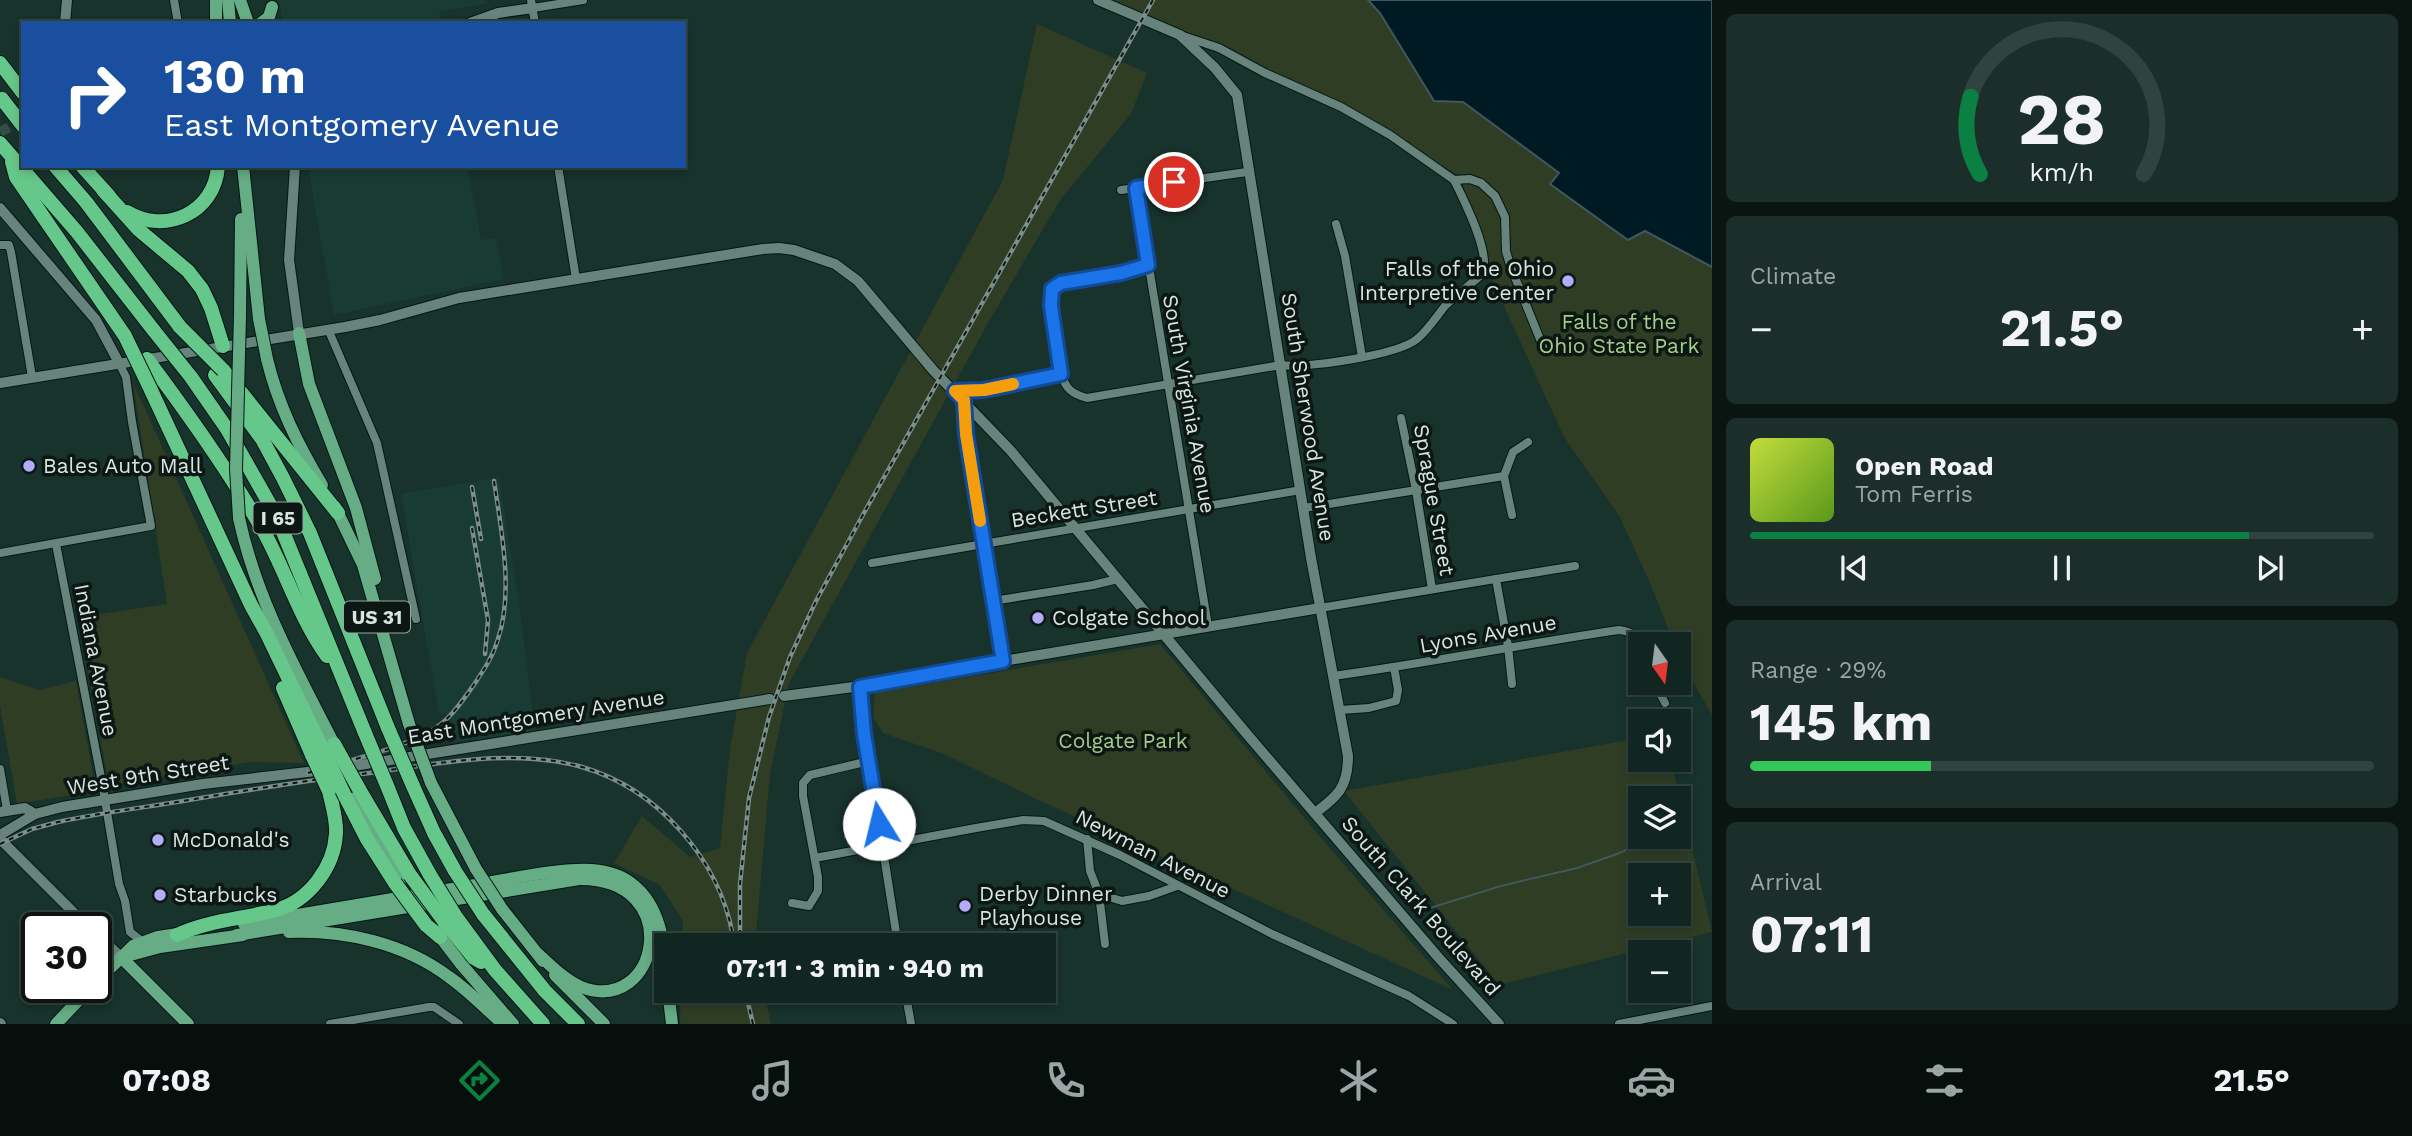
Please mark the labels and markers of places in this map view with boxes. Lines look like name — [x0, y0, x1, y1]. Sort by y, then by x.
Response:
pin — [1144, 152, 1204, 212]
place label: Falls of the Ohio Interpretive Center — [1359, 256, 1554, 305]
marker: Falls of the Ohio Interpretive Center — [1560, 273, 1576, 289]
place label: Bales Auto Mall — [43, 453, 203, 478]
marker: Bales Auto Mall — [21, 458, 37, 474]
place label: Colgate School — [1052, 605, 1207, 630]
marker: Colgate School — [1030, 610, 1046, 626]
place label: McDonald's — [172, 827, 289, 852]
marker: McDonald's — [150, 832, 166, 848]
place label: Derby Dinner Playhouse — [979, 881, 1113, 930]
place label: Starbucks — [174, 882, 277, 907]
marker: Starbucks — [152, 887, 168, 903]
marker: Derby Dinner Playhouse — [957, 898, 973, 914]

